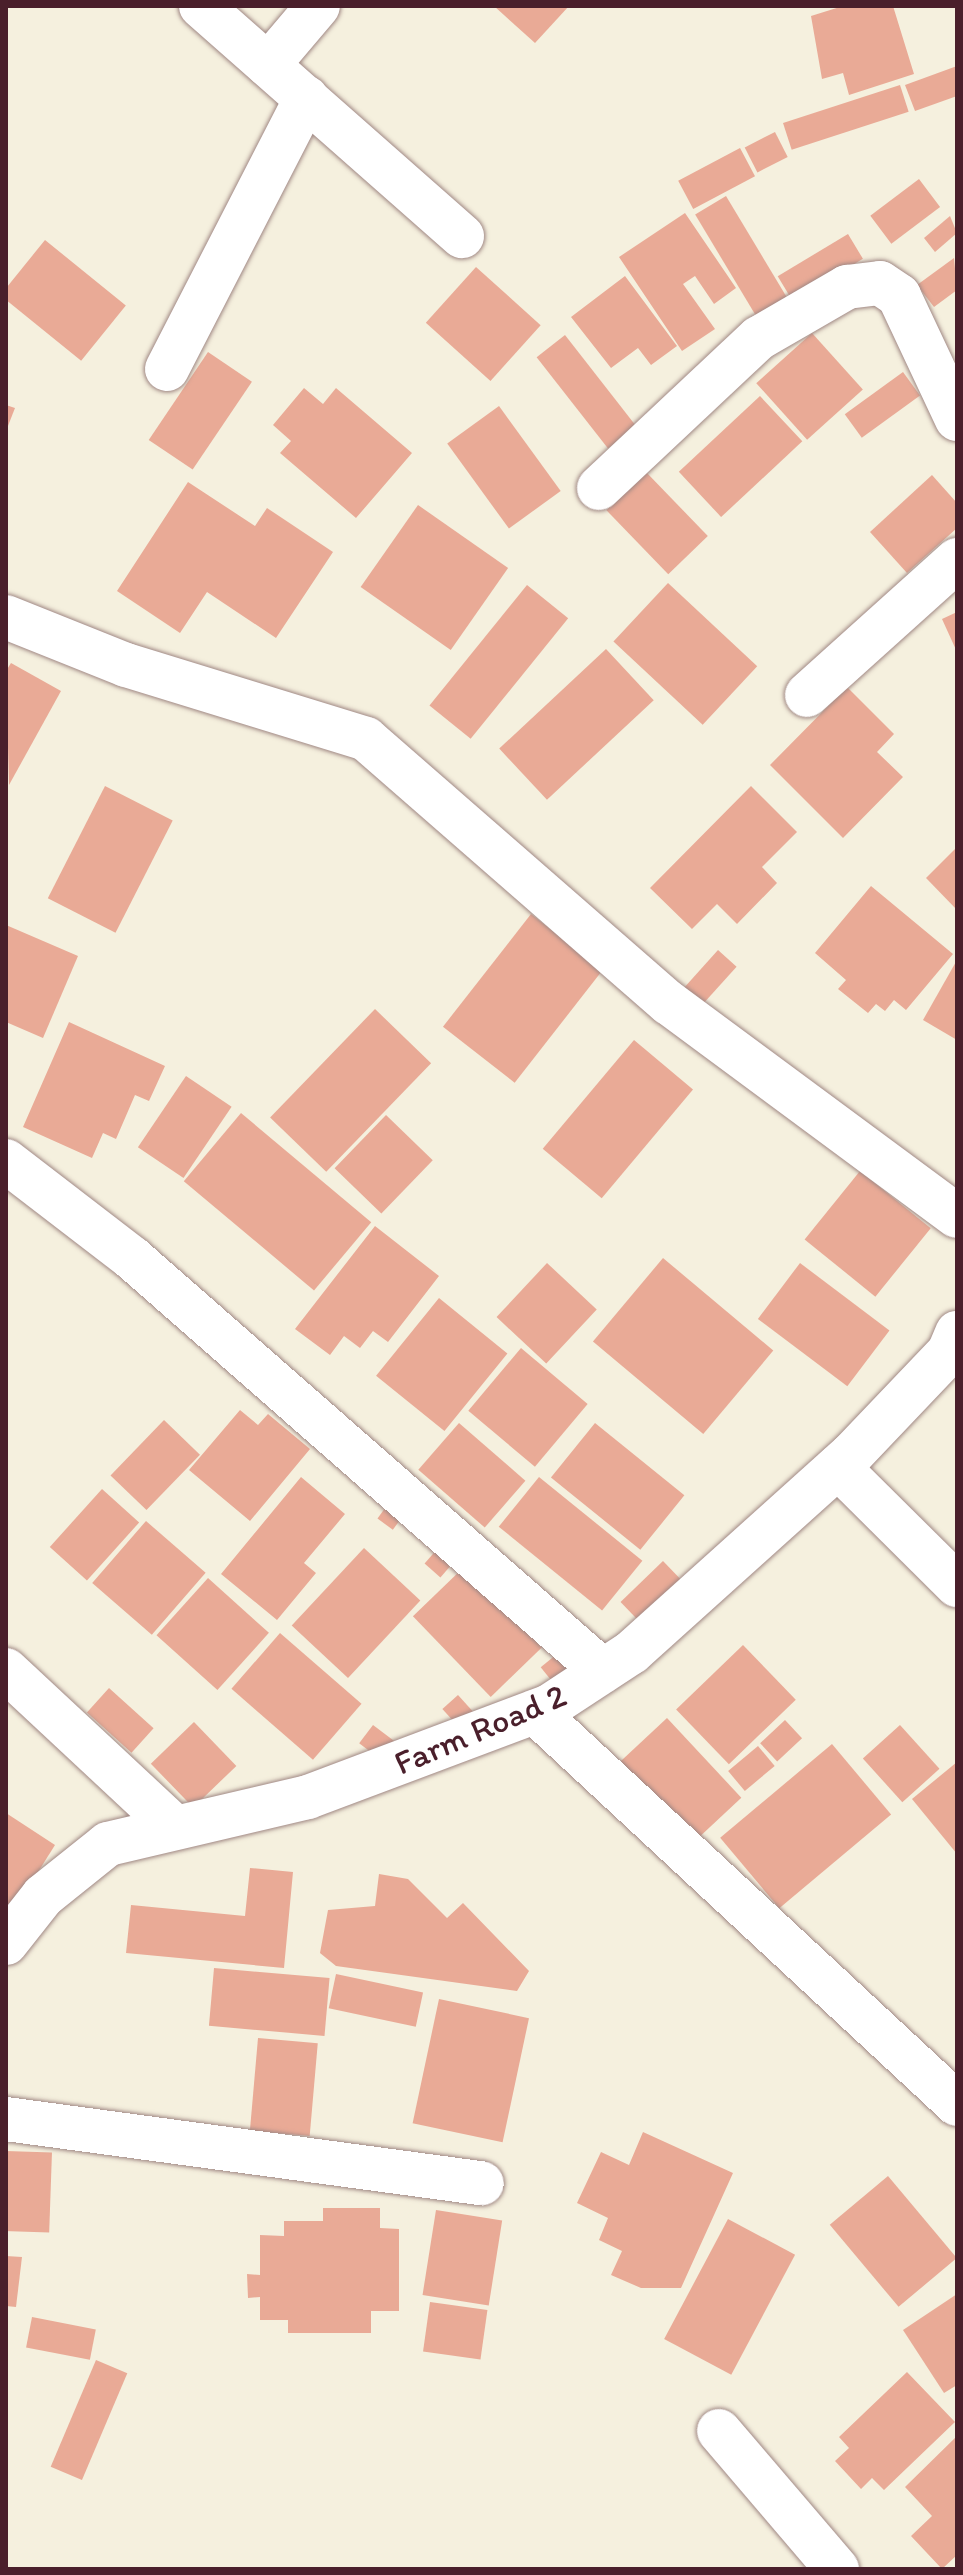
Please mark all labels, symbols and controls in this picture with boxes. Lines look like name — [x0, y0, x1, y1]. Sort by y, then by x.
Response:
street label: Farm Road 2 — [389, 1675, 571, 1783]

